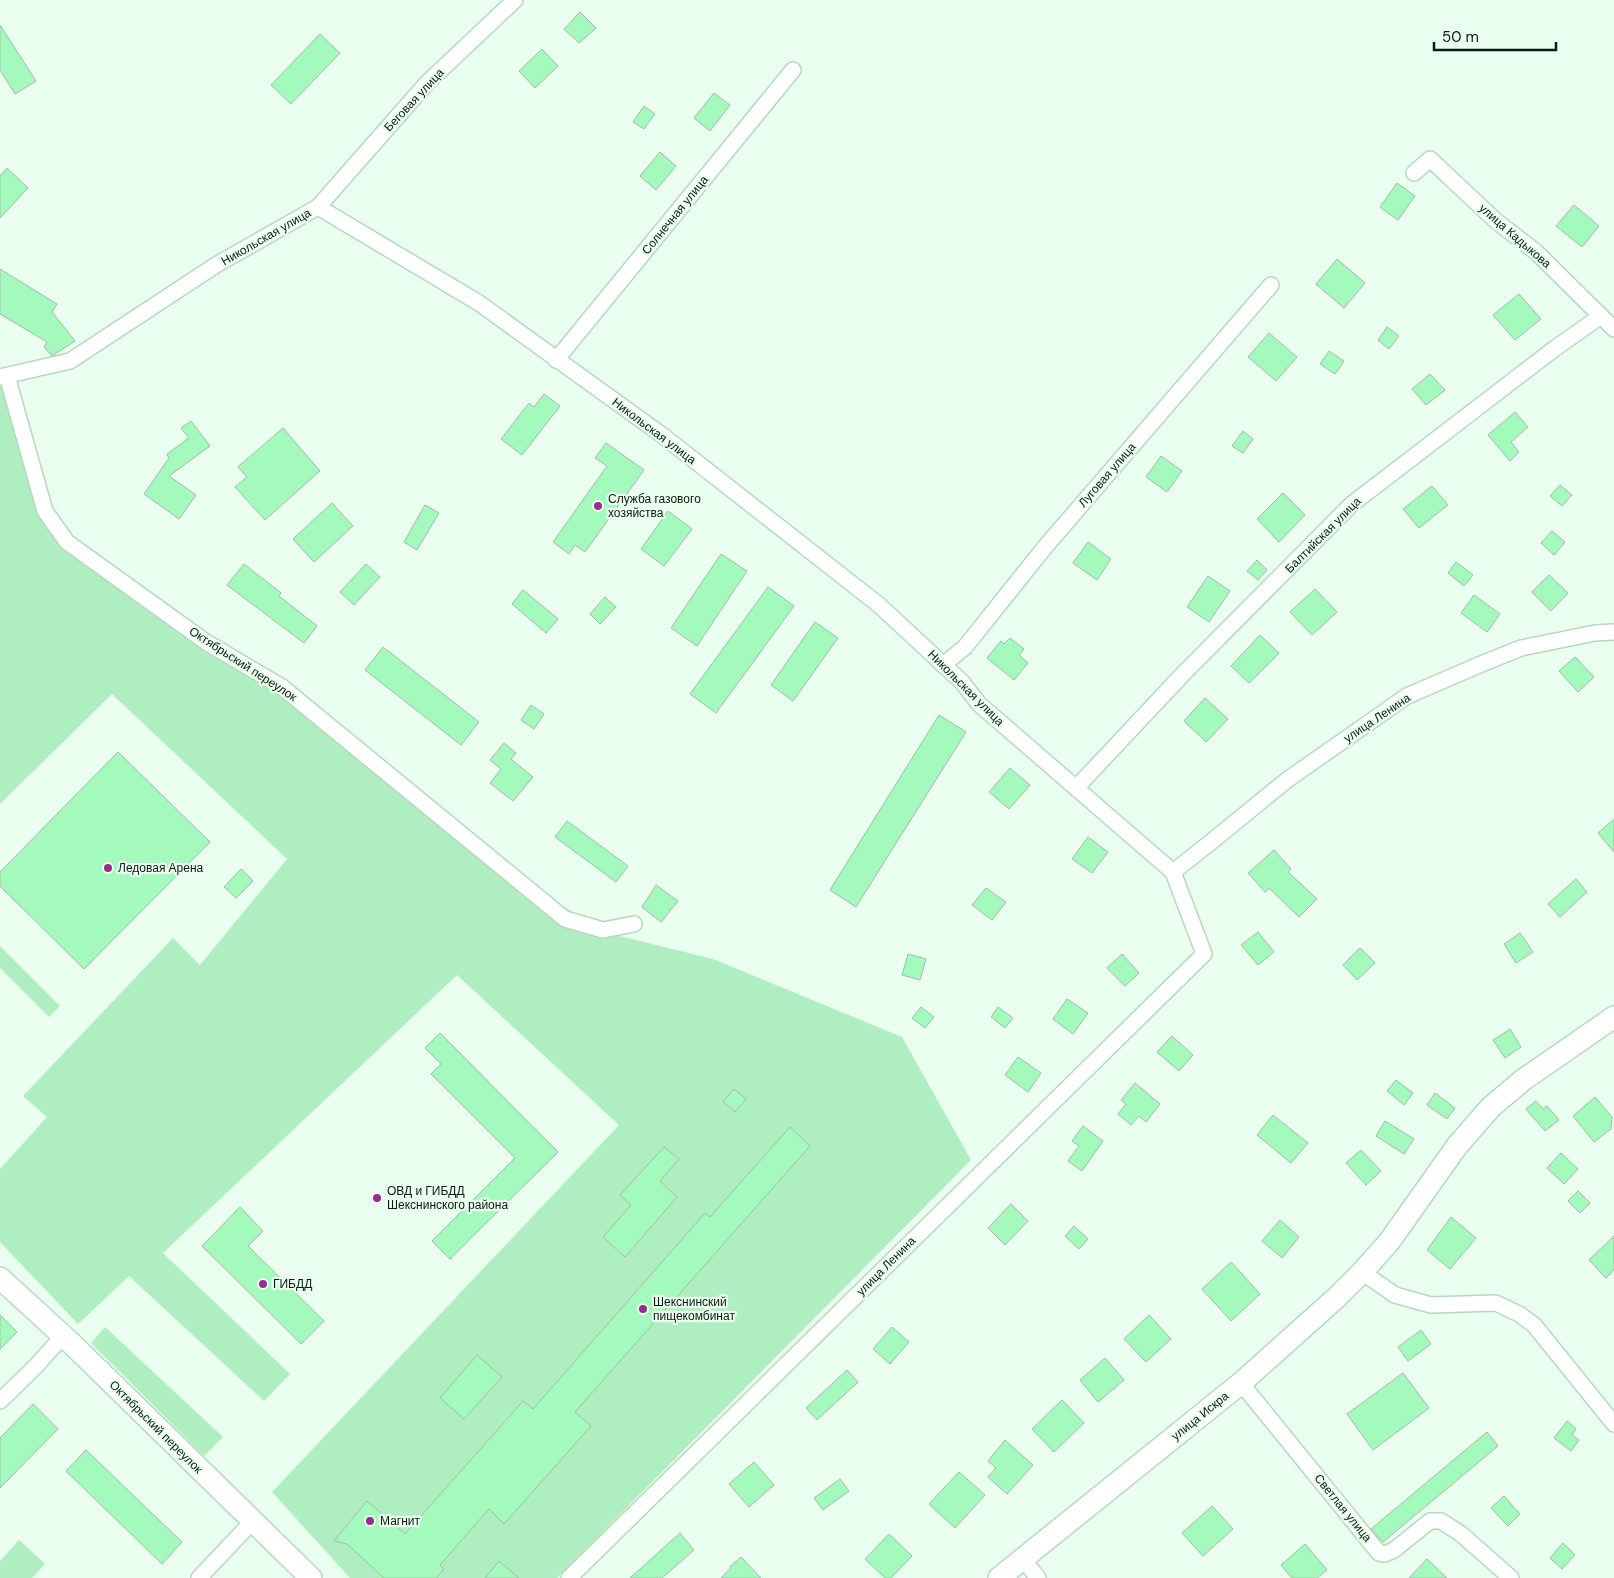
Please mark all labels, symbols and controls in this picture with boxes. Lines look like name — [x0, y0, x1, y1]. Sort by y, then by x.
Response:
scale bar — [1434, 20, 1556, 52]
text: 50 m — [1442, 27, 1479, 47]
street label: Беговая улица — [381, 65, 448, 135]
street label: Солнечная улица — [638, 172, 712, 258]
street label: улица Кадыкова — [1476, 200, 1555, 272]
street label: Никольская улица — [218, 205, 314, 269]
street label: Никольская улица — [609, 394, 700, 468]
street label: Луговая улица — [1075, 439, 1140, 511]
place label: Служба газового хозяйства — [608, 491, 701, 521]
street label: Балтийская улица — [1282, 493, 1365, 576]
marker: Служба газового хозяйства — [592, 500, 604, 512]
street label: Октябрьский переулок — [186, 623, 301, 705]
street label: Никольская улица — [925, 647, 1008, 730]
street label: улица Ленина — [1340, 690, 1414, 746]
place label: Ледовая Арена — [118, 860, 204, 876]
marker: Ледовая Арена — [102, 862, 114, 874]
place label: ОВД и ГИБДД Шекснинского района — [387, 1183, 508, 1213]
marker: ОВД и ГИБДД Шекснинского района — [371, 1192, 383, 1204]
street label: улица Ленина — [853, 1233, 919, 1299]
place label: ГИБДД — [273, 1276, 312, 1292]
marker: ГИБДД — [257, 1278, 269, 1290]
place label: Шекснинский пищекомбинат — [653, 1294, 735, 1324]
marker: Шекснинский пищекомбинат — [637, 1303, 649, 1315]
street label: Октябрьский переулок — [106, 1377, 207, 1478]
street label: улица Искра — [1168, 1388, 1232, 1444]
street label: Светлая улица — [1311, 1471, 1375, 1545]
place label: Магнит — [380, 1513, 421, 1529]
marker: Магнит — [364, 1515, 376, 1527]

